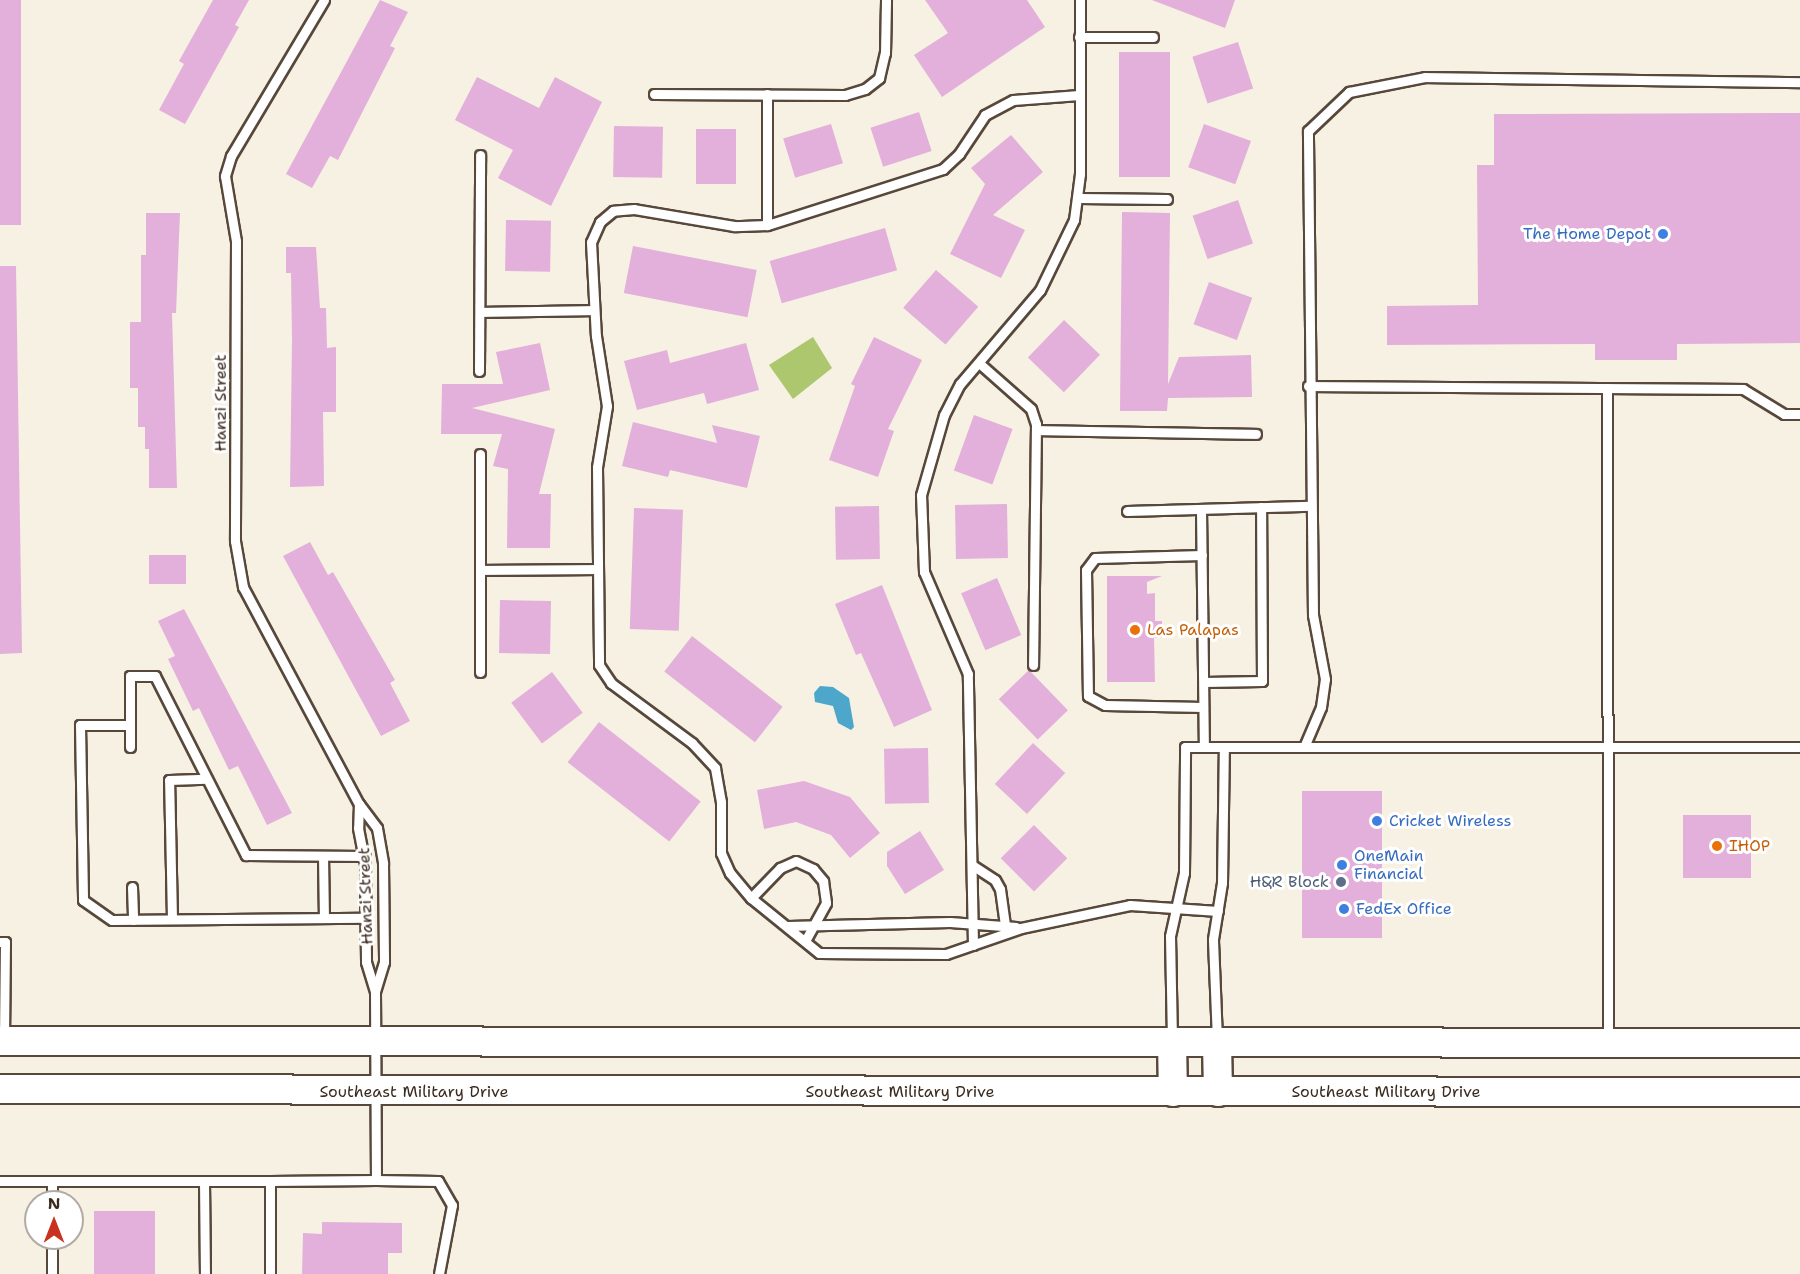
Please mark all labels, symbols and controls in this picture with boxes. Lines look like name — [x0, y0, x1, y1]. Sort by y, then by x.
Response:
place label: The Home Depot — [1523, 224, 1651, 244]
marker: The Home Depot — [1656, 227, 1670, 241]
street label: Hanzi Street — [211, 354, 231, 452]
place label: Las Palapas — [1147, 620, 1239, 640]
marker: Las Palapas — [1128, 623, 1142, 637]
place label: Cricket Wireless — [1389, 811, 1511, 831]
marker: Cricket Wireless — [1370, 814, 1384, 828]
place label: IHOP — [1729, 836, 1770, 856]
marker: IHOP — [1710, 839, 1724, 853]
place label: OneMain Financial — [1354, 846, 1423, 884]
street label: Hanzi Street — [355, 847, 377, 945]
marker: OneMain Financial — [1335, 858, 1349, 872]
place label: H&R Block — [1250, 872, 1329, 892]
marker: H&R Block — [1334, 875, 1348, 889]
place label: FedEx Office — [1356, 899, 1452, 919]
marker: FedEx Office — [1337, 902, 1351, 916]
street label: Southeast Military Drive — [319, 1082, 509, 1102]
street label: Southeast Military Drive — [805, 1082, 995, 1102]
street label: Southeast Military Drive — [1291, 1082, 1481, 1102]
north arrow — [24, 1190, 84, 1250]
text: N — [48, 1193, 60, 1214]

